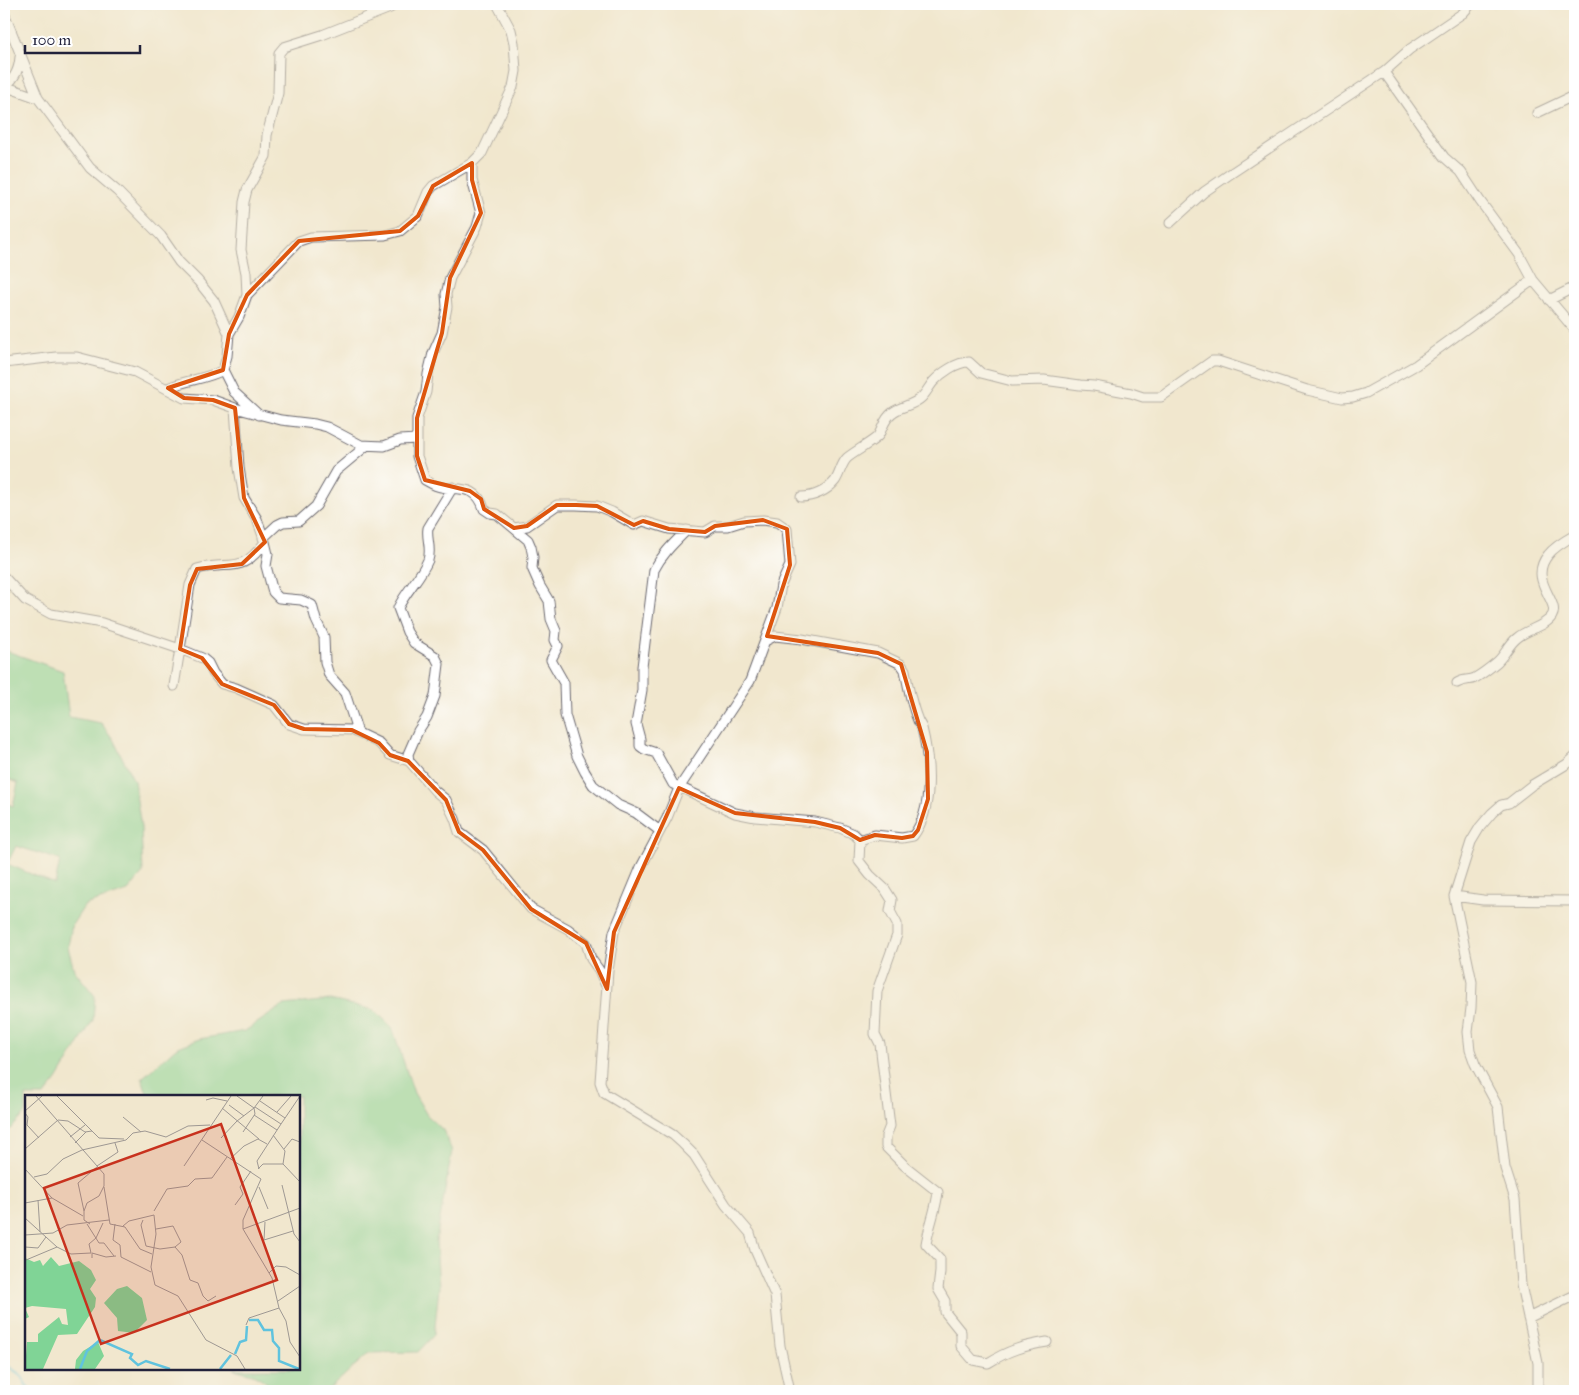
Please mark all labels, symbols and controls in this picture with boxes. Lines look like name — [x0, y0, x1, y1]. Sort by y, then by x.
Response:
scale bar — [25, 22, 140, 54]
text: 100 m — [32, 31, 72, 49]
inset map — [25, 1095, 300, 1370]

